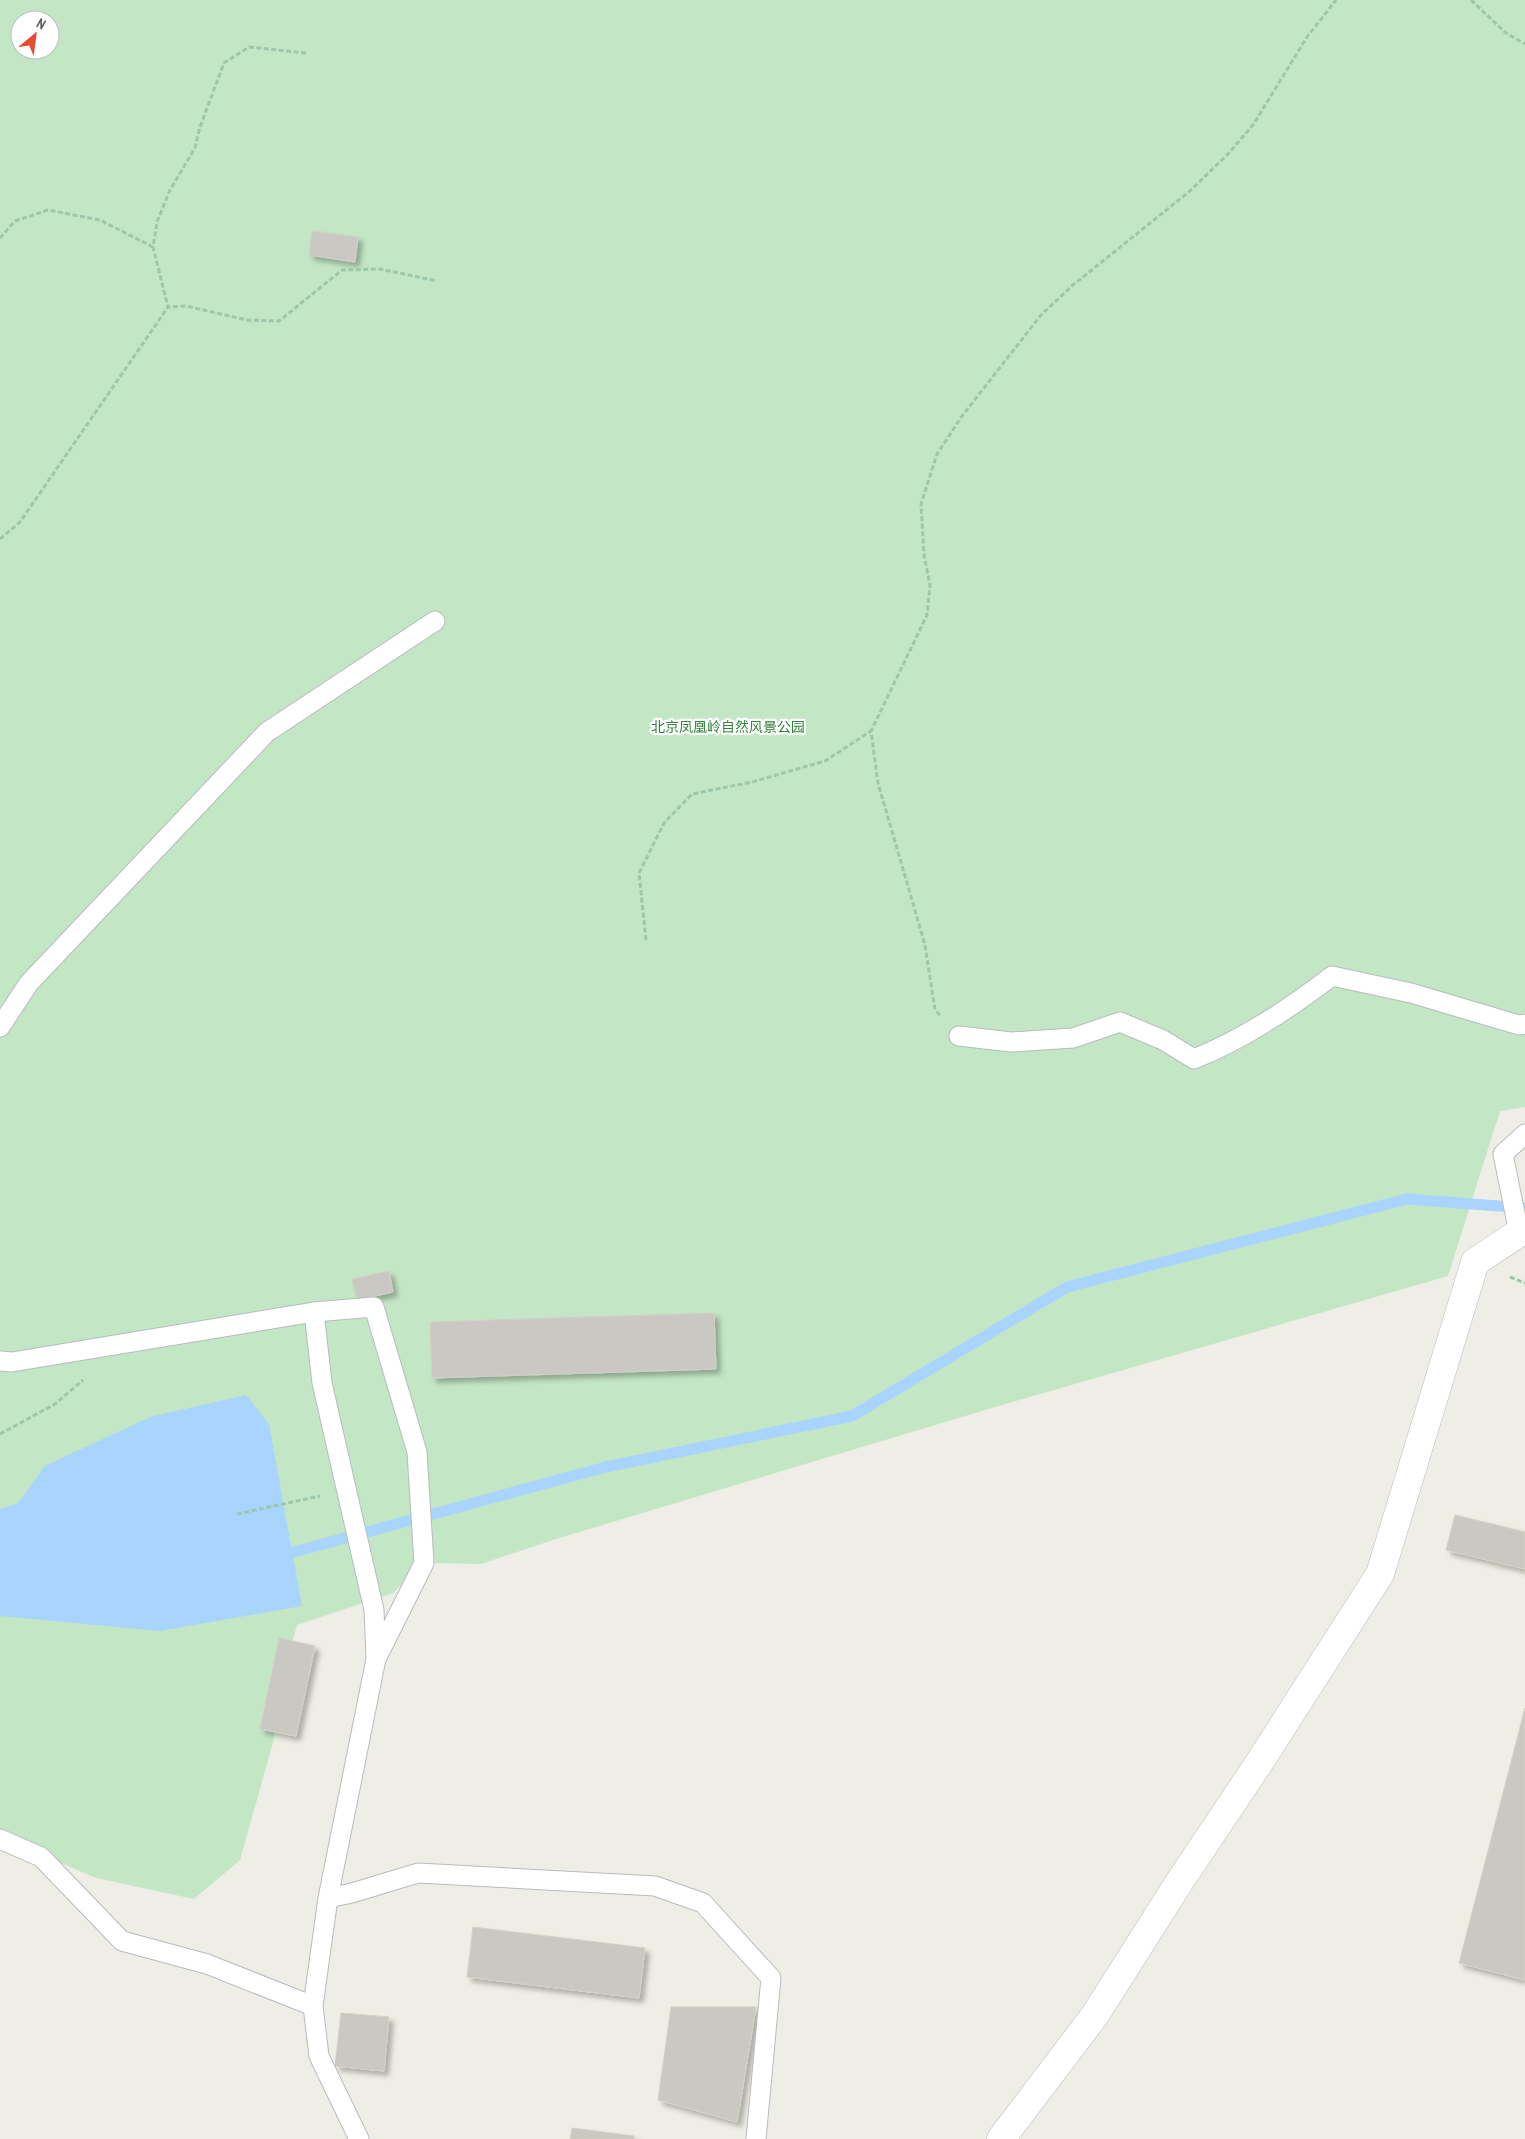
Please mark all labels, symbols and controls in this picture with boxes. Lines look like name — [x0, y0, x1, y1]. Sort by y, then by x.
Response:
north arrow — [10, 10, 60, 60]
text: N — [34, 14, 49, 33]
park label: 北京凤凰岭自然风景公园 — [651, 718, 805, 736]

